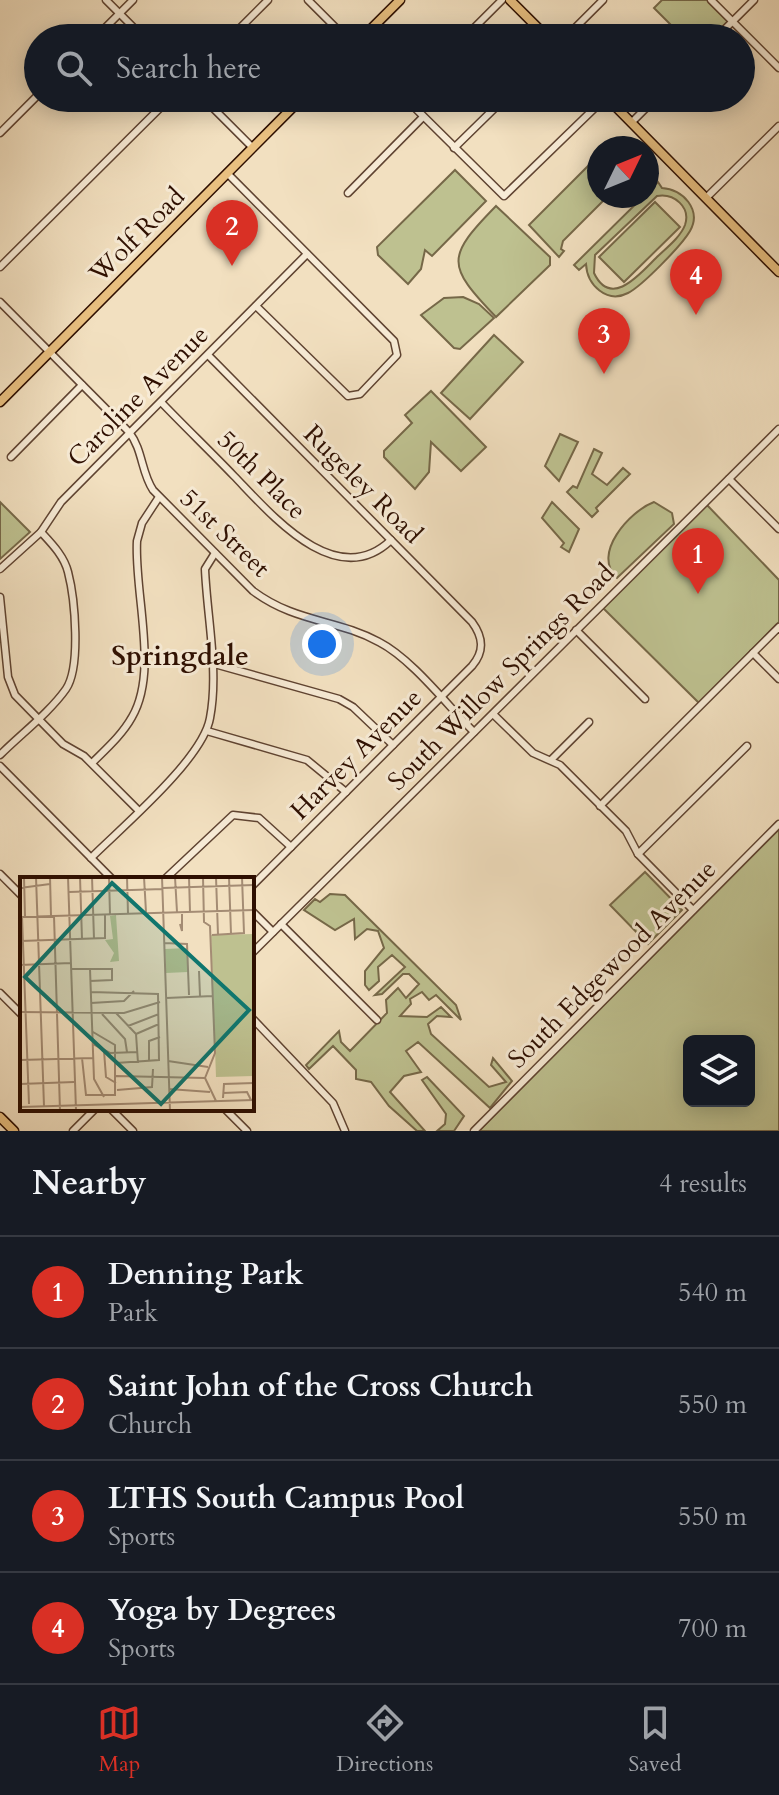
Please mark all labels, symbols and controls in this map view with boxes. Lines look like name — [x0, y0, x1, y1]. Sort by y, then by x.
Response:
search box — [24, 24, 755, 112]
icon: search — [52, 46, 96, 90]
text: Search here — [116, 48, 261, 89]
north arrow — [587, 136, 659, 208]
street label: Wolf Road — [81, 180, 192, 291]
pin: 2 — [206, 200, 258, 266]
pin: 4 — [670, 249, 722, 315]
pin: 3 — [578, 308, 630, 374]
street label: Caroline Avenue — [60, 318, 216, 474]
street label: Rugeley Road — [296, 417, 430, 551]
street label: 50th Place — [210, 423, 314, 527]
street label: 51st Street — [172, 481, 278, 585]
pin: 1 — [672, 528, 724, 594]
street label: South Willow Springs Road — [380, 556, 622, 798]
your location — [302, 624, 342, 664]
district label: Springdale — [111, 637, 249, 675]
street label: Harvey Avenue — [283, 681, 429, 827]
street label: South Edgewood Avenue — [500, 852, 724, 1076]
inset map — [20, 877, 254, 1111]
map controls — [683, 1035, 755, 1107]
button: layers — [683, 1035, 755, 1107]
text: Nearby — [32, 1160, 147, 1206]
text: 4 results — [659, 1166, 747, 1201]
text: Denning Park — [108, 1254, 304, 1295]
text: 1 — [51, 1275, 65, 1310]
text: 540 m — [678, 1275, 747, 1310]
text: Park — [108, 1295, 158, 1330]
text: Saint John of the Cross Church — [108, 1366, 533, 1407]
text: 2 — [51, 1387, 65, 1422]
text: 550 m — [678, 1387, 747, 1422]
text: Church — [108, 1407, 192, 1442]
text: LTHS South Campus Pool — [108, 1478, 464, 1519]
text: 3 — [51, 1499, 65, 1534]
text: 550 m — [678, 1499, 747, 1534]
text: Sports — [108, 1519, 175, 1554]
text: Yoga by Degrees — [108, 1590, 336, 1631]
text: 4 — [51, 1611, 65, 1646]
text: 700 m — [678, 1611, 747, 1646]
text: Sports — [108, 1631, 175, 1666]
tab: Map — [97, 1701, 141, 1779]
tab: Directions — [336, 1701, 433, 1779]
tab: Saved — [628, 1701, 682, 1779]

